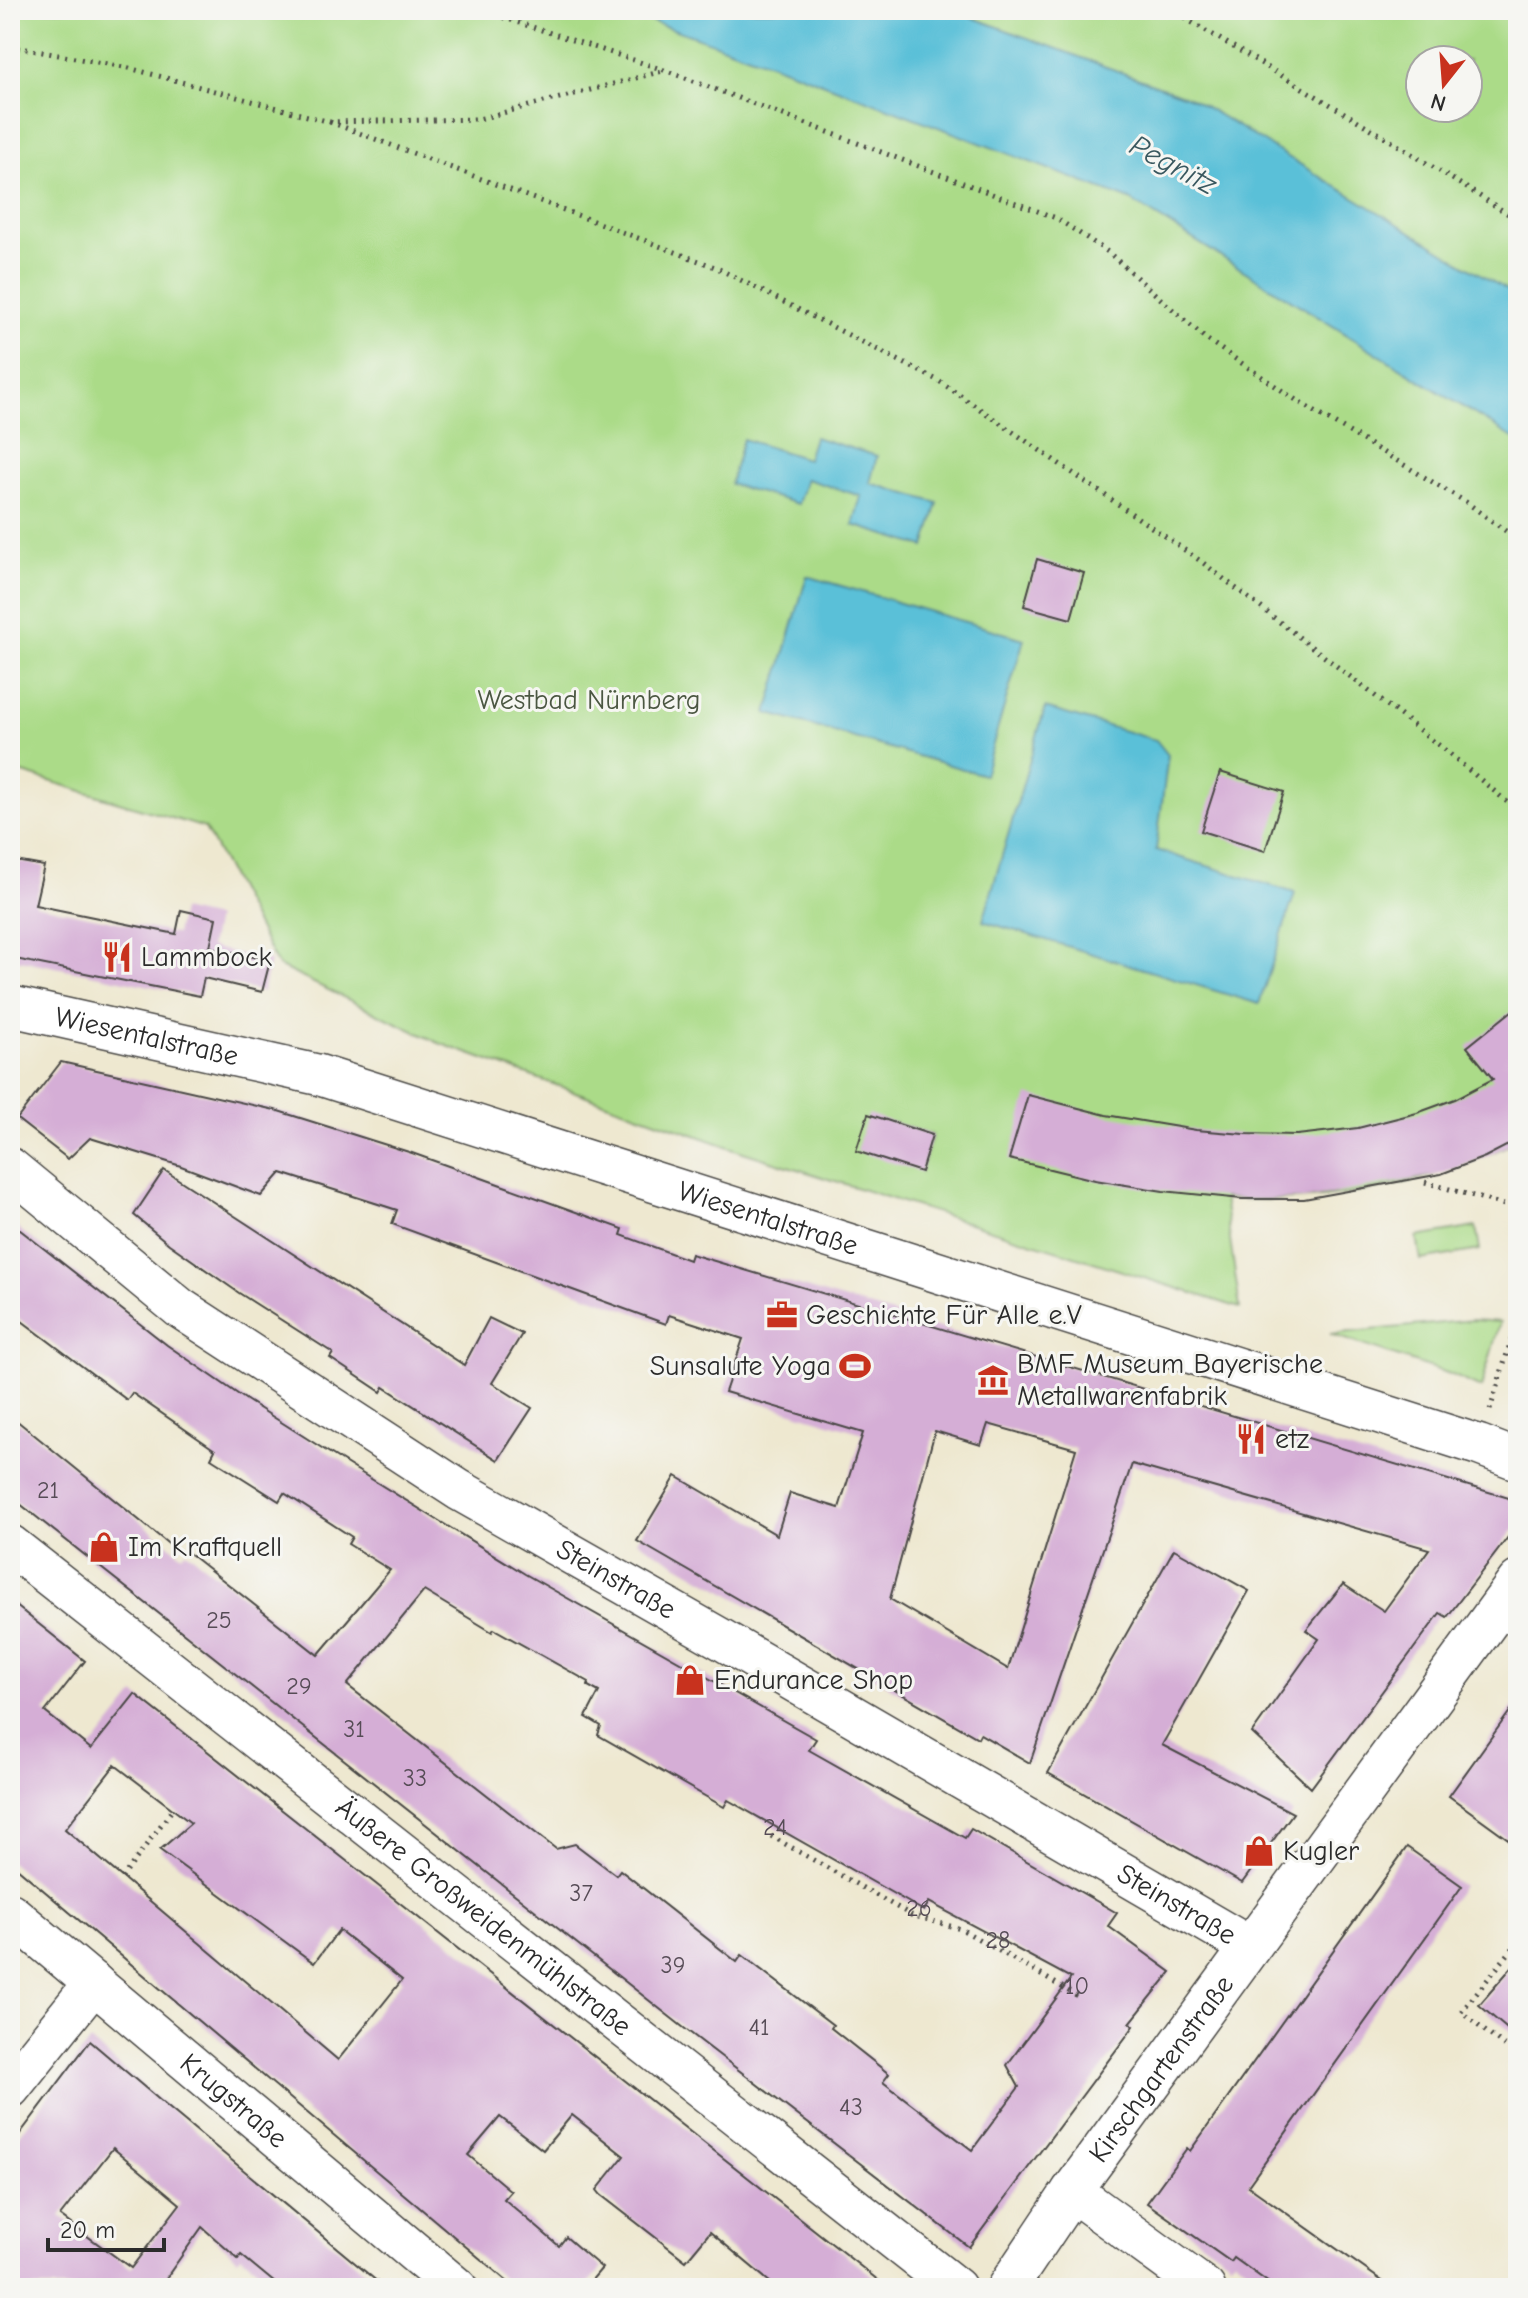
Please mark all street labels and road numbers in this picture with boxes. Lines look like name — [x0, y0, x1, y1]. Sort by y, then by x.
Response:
street label: Wiesentalstraße — [52, 1001, 241, 1073]
street label: Wiesentalstraße — [674, 1175, 862, 1262]
street label: Steinstraße — [551, 1533, 681, 1626]
street label: Äußere Großweidenmühlstraße — [329, 1791, 638, 2043]
street label: Steinstraße — [1112, 1857, 1242, 1951]
street label: Kirschgartenstraße — [1082, 1969, 1240, 2169]
street label: Krugstraße — [174, 2047, 294, 2155]

